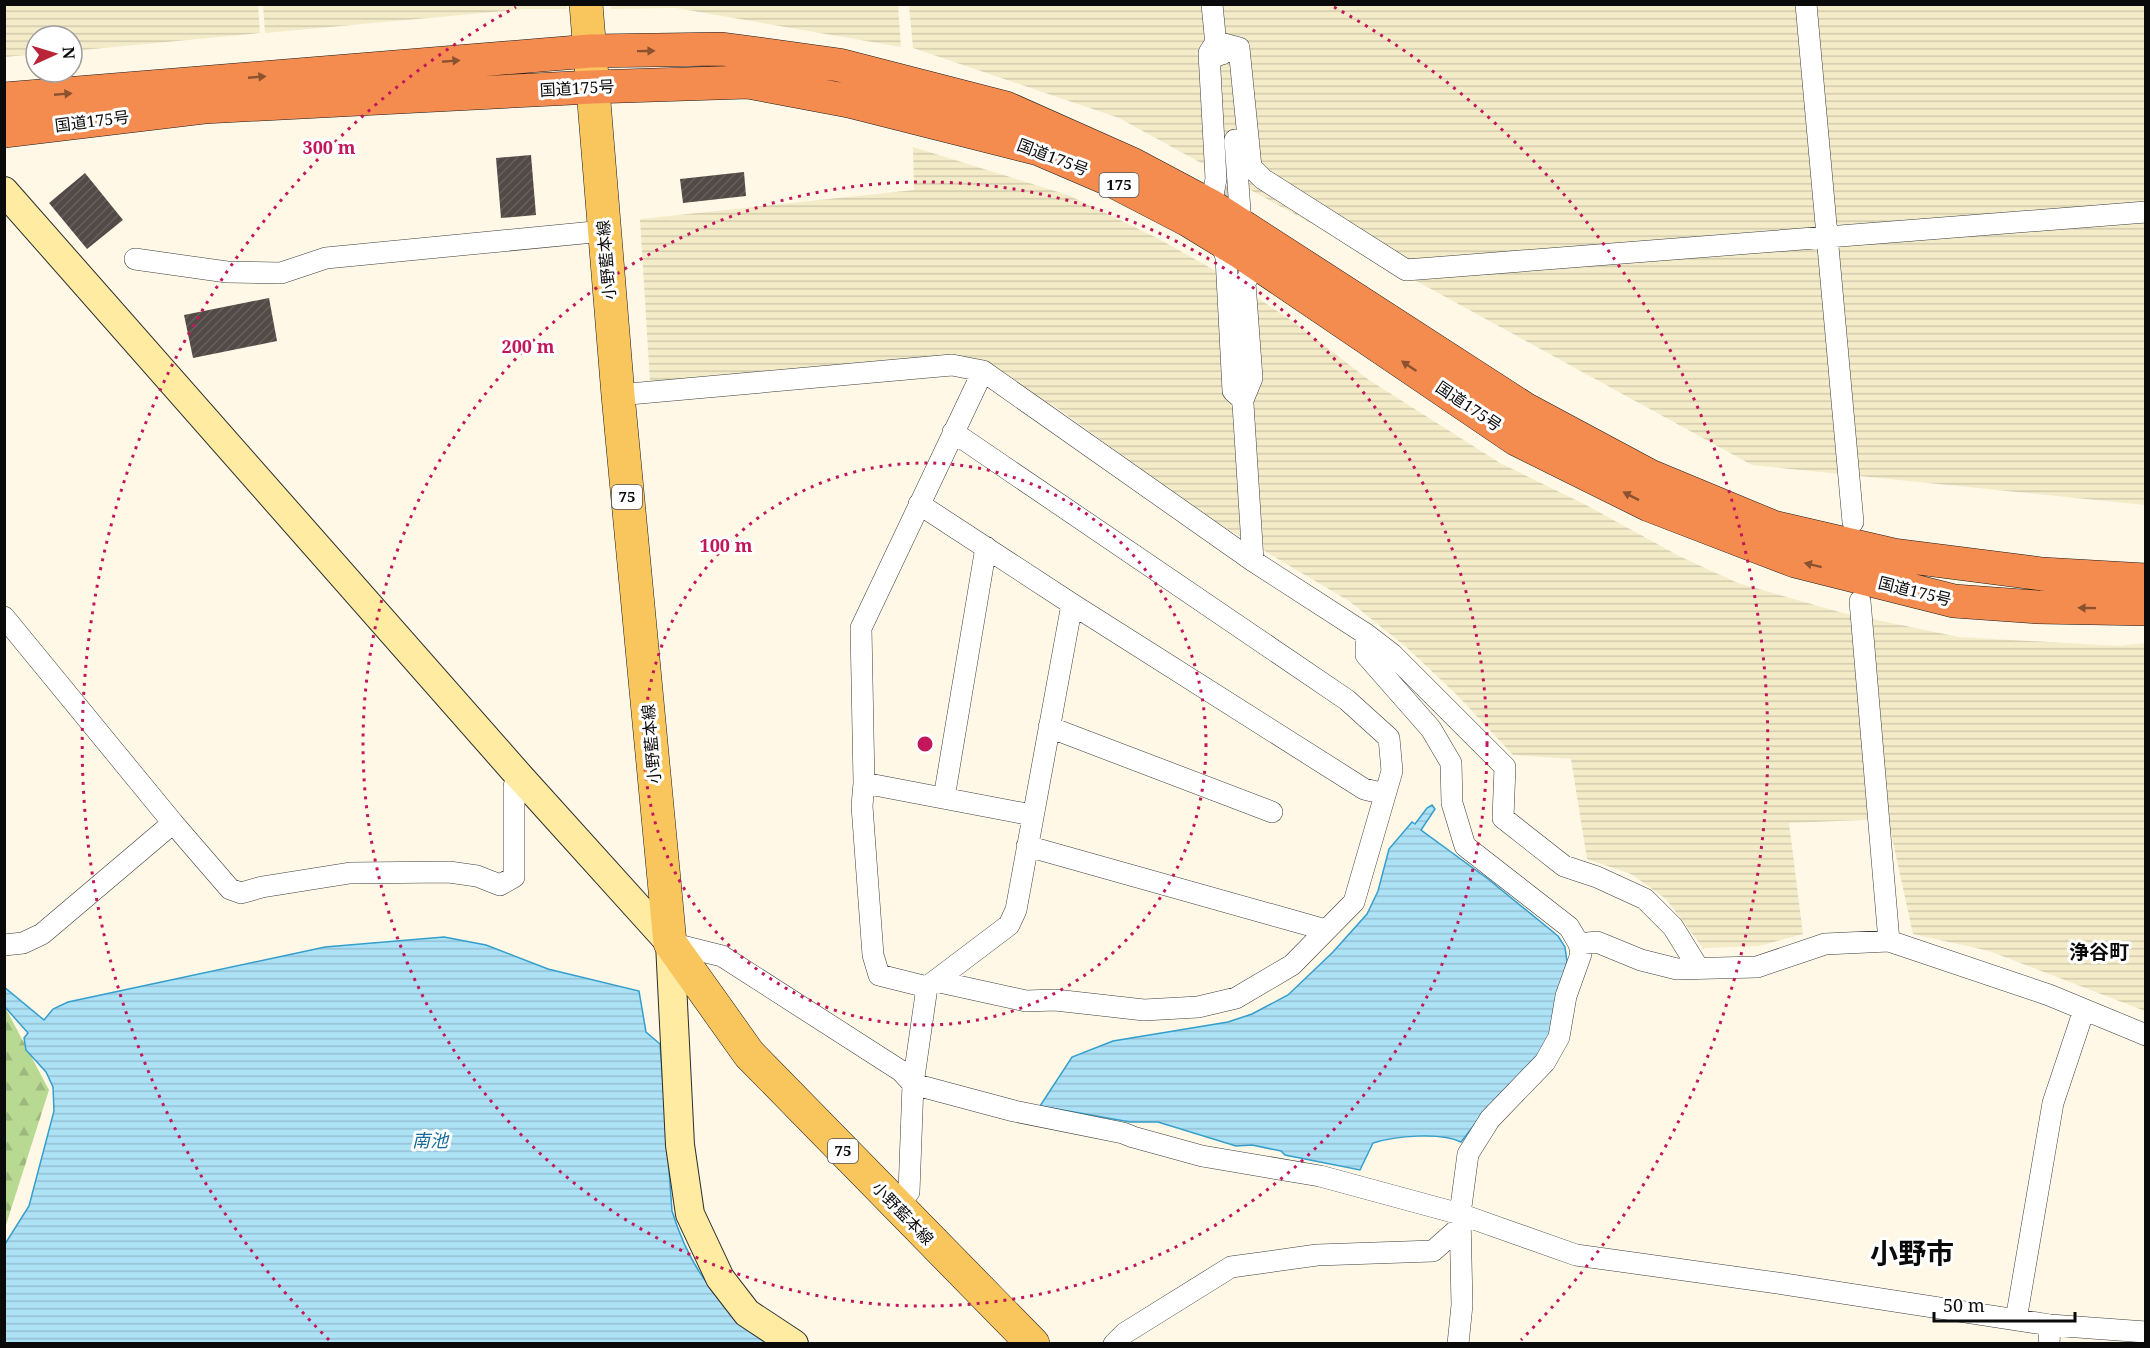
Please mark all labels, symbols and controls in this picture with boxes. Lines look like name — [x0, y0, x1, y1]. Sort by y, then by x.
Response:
north arrow — [24, 24, 84, 84]
text: N — [58, 46, 80, 60]
one-way arrow — [637, 46, 656, 55]
one-way arrow — [442, 56, 461, 66]
one-way arrow — [248, 72, 267, 82]
street label: 国道175号 — [539, 75, 615, 101]
one-way arrow — [53, 89, 72, 98]
street label: 国道175号 — [54, 106, 130, 136]
street label: 国道175号 — [1014, 133, 1092, 181]
text: 300 m — [303, 135, 356, 159]
road number: 175 — [1100, 173, 1138, 197]
street label: 小野藍本線 — [592, 219, 620, 301]
text: 200 m — [502, 334, 555, 358]
one-way arrow — [1400, 360, 1417, 371]
street label: 国道175号 — [1432, 376, 1506, 436]
road number: 75 — [612, 485, 642, 509]
one-way arrow — [1622, 491, 1639, 501]
text: 100 m — [700, 533, 753, 557]
one-way arrow — [1804, 560, 1822, 570]
street label: 国道175号 — [1876, 571, 1954, 611]
one-way arrow — [2078, 603, 2097, 613]
street label: 小野藍本線 — [637, 703, 665, 785]
centre of rings — [915, 734, 935, 754]
district label: 浄谷町 — [2069, 938, 2129, 965]
water label: 南池 — [412, 1128, 450, 1152]
road number: 75 — [828, 1139, 858, 1163]
street label: 小野藍本線 — [867, 1177, 939, 1249]
district label: 小野市 — [1870, 1233, 1954, 1271]
scale bar — [1934, 1285, 2075, 1323]
text: 50 m — [1943, 1293, 1985, 1317]

